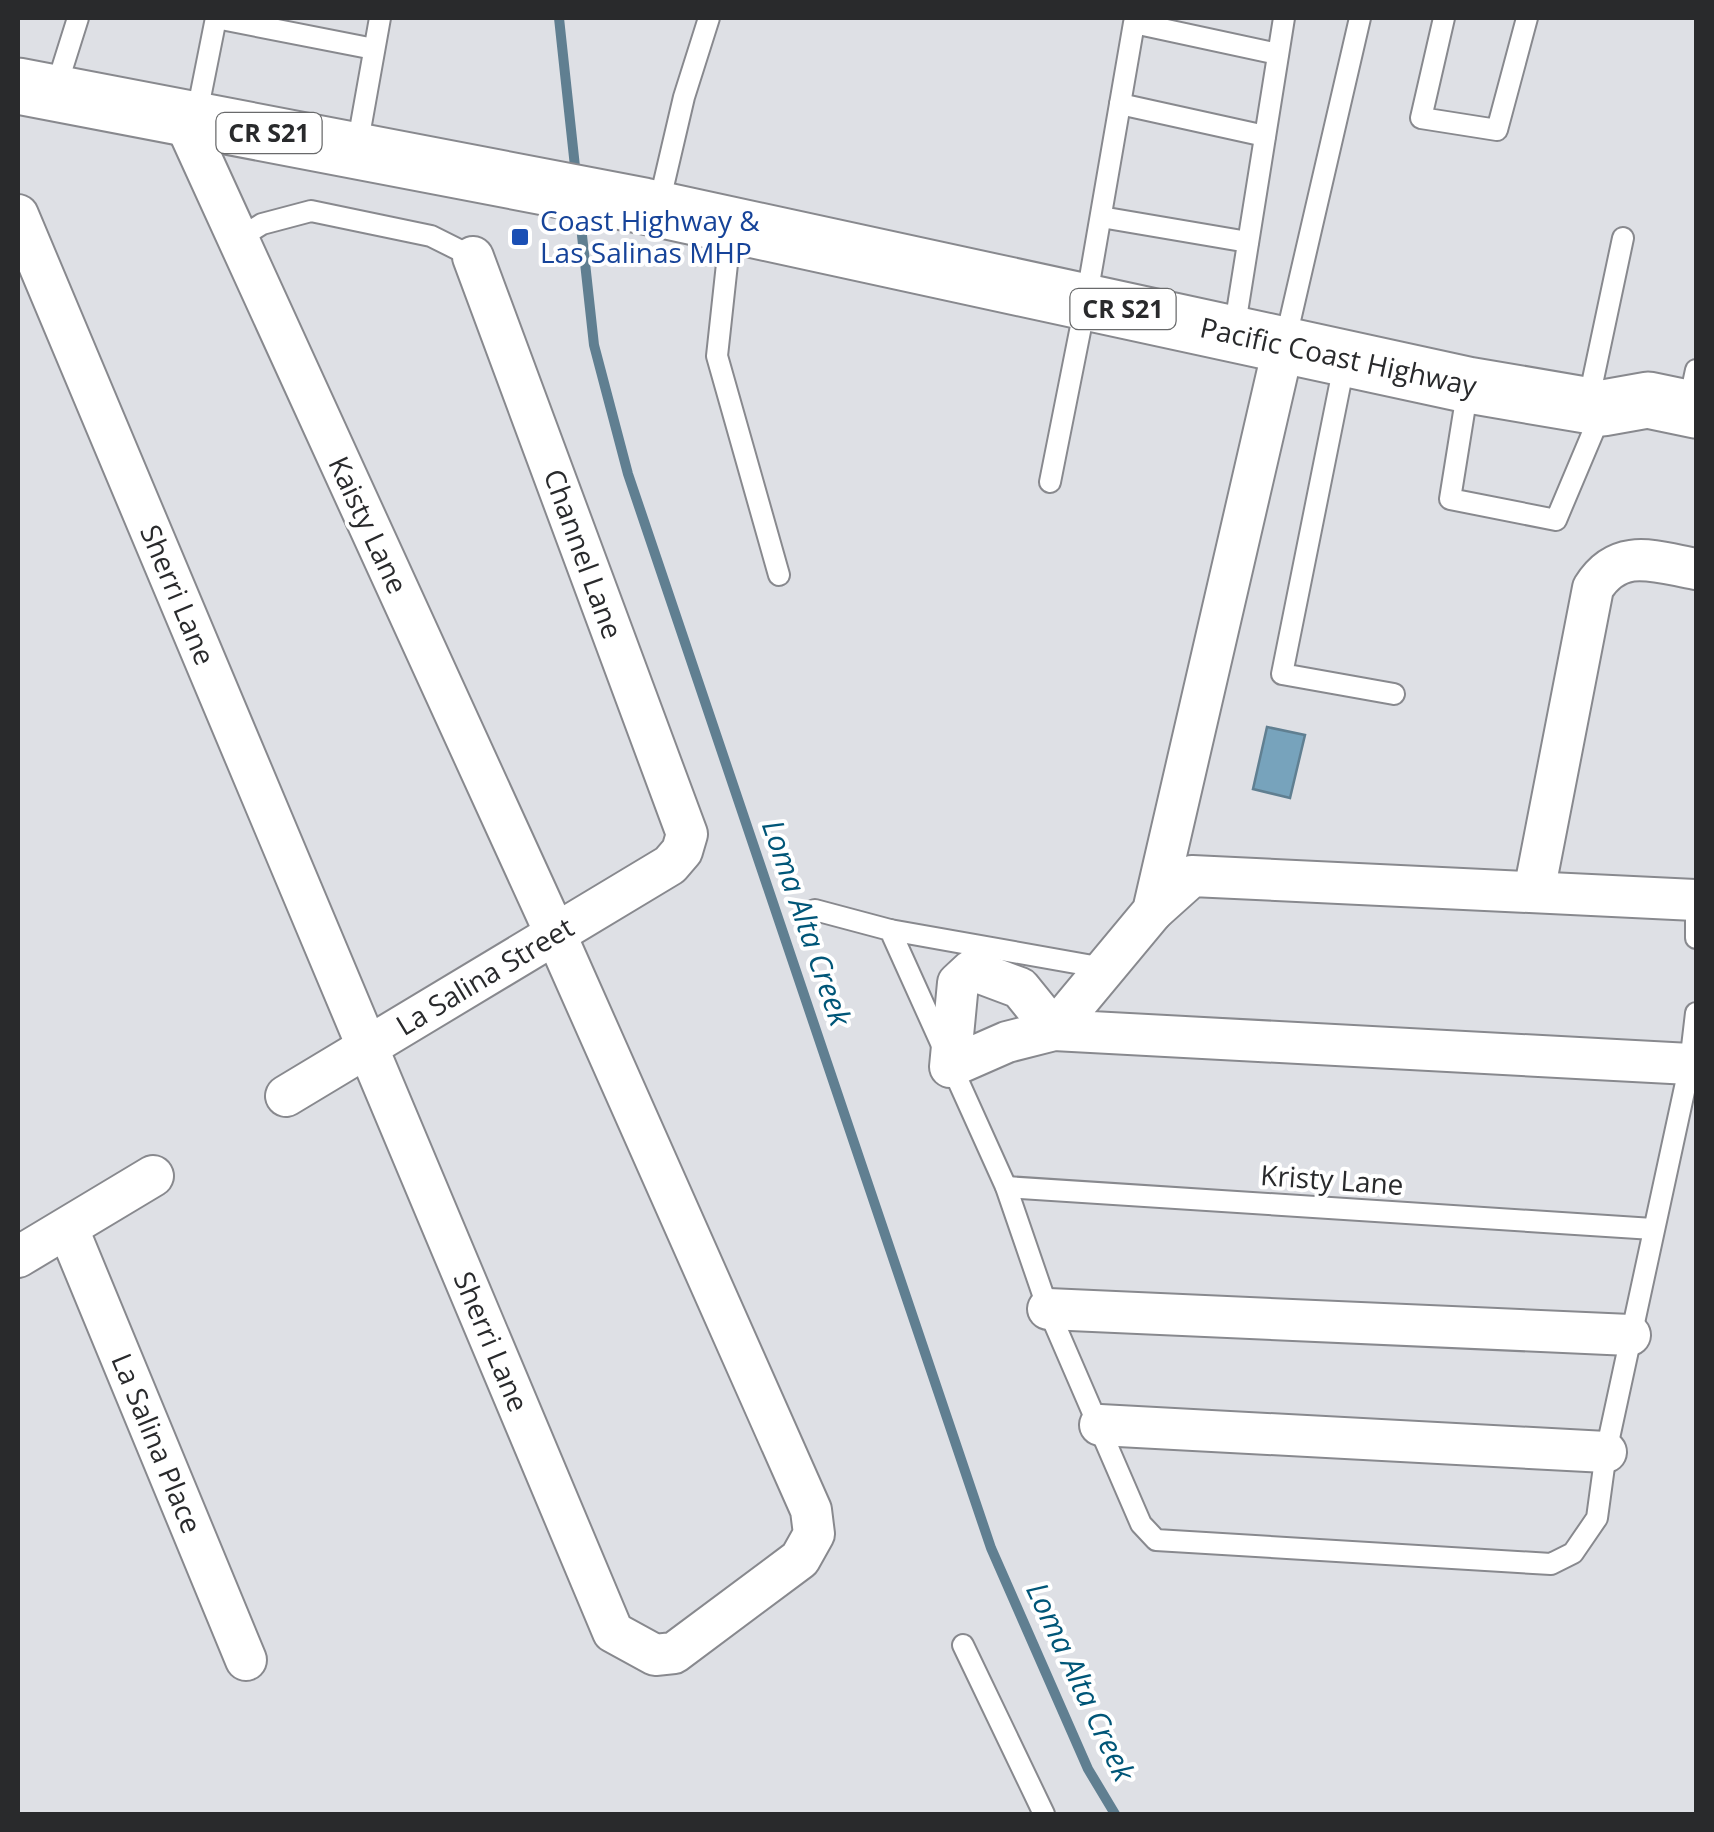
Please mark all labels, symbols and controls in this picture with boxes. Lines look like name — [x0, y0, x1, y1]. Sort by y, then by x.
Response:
road number: CR S21 — [216, 113, 322, 153]
place label: Coast Highway & Las Salinas MHP — [540, 201, 760, 271]
marker: Coast Highway & Las Salinas MHP — [509, 226, 531, 248]
road number: CR S21 — [1070, 289, 1176, 329]
street label: Pacific Coast Highway — [1197, 307, 1481, 404]
street label: Kaisty Lane — [321, 450, 417, 599]
street label: Channel Lane — [536, 464, 632, 644]
street label: Sherri Lane — [132, 519, 225, 670]
water label: Loma Alta Creek — [753, 814, 862, 1032]
street label: La Salina Street — [388, 908, 580, 1044]
street label: Kristy Lane — [1259, 1155, 1405, 1203]
street label: Sherri Lane — [446, 1265, 538, 1417]
street label: La Salina Place — [103, 1347, 212, 1539]
water label: Loma Alta Creek — [1017, 1575, 1146, 1789]

